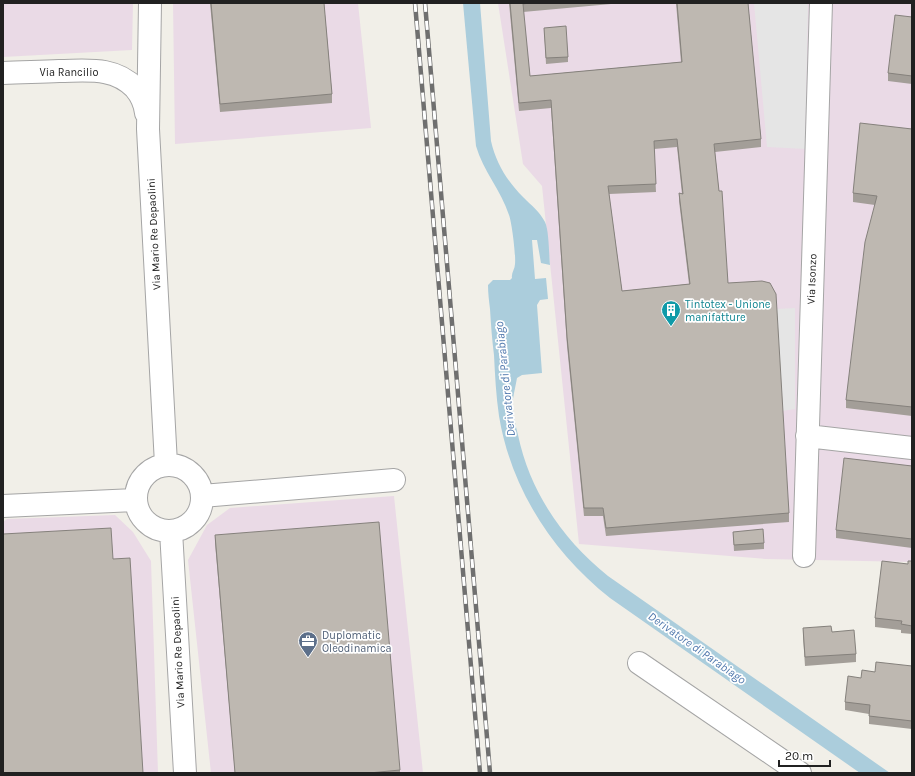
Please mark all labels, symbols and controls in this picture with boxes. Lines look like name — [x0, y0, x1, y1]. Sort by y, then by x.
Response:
street label: Via Rancilio — [40, 66, 98, 79]
street label: Via Mario Re Depaolini — [145, 178, 163, 290]
street label: Via Isonzo — [805, 253, 819, 305]
place label: Tintotex - Unione manifatture — [685, 298, 771, 324]
building icon: Tintotex - Unione manifatture — [660, 299, 682, 327]
water label: Derivatore di Parabiago — [492, 321, 518, 437]
street label: Via Mario Re Depaolini — [169, 596, 187, 708]
water label: Derivatore di Parabiago — [646, 609, 748, 687]
place label: Duplomatic Oleodinamica — [322, 629, 392, 655]
office icon: Duplomatic Oleodinamica — [297, 630, 319, 658]
scale bar — [779, 742, 830, 768]
text: 20 m — [785, 749, 813, 763]

